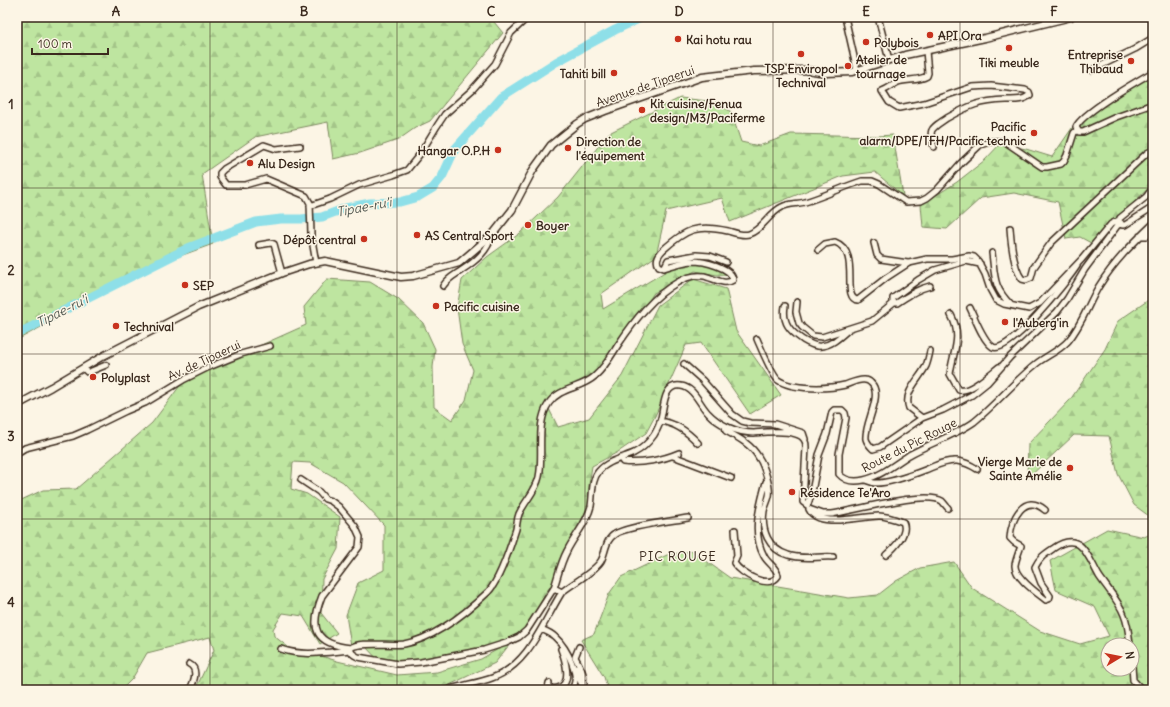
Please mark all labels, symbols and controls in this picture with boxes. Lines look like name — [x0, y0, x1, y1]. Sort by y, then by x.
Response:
text: A — [112, 3, 121, 20]
text: B — [300, 3, 309, 20]
text: C — [487, 3, 496, 20]
text: D — [674, 3, 684, 20]
text: E — [862, 3, 870, 20]
text: F — [1050, 3, 1058, 20]
place label: API Ora — [938, 28, 982, 43]
scale bar — [32, 30, 108, 56]
marker: API Ora — [925, 30, 935, 40]
place label: Kai hotu rau — [686, 32, 752, 47]
marker: Kai hotu rau — [673, 34, 683, 44]
place label: Polybois — [874, 35, 919, 51]
text: 100 m — [38, 36, 72, 51]
marker: Polybois — [861, 37, 871, 47]
marker: Tiki meuble — [1004, 43, 1014, 53]
place label: Entreprise Thibaud — [1068, 47, 1124, 76]
marker: TSP Enviropol Technival — [796, 49, 806, 59]
place label: Atelier de tournage — [855, 52, 908, 82]
place label: Tiki meuble — [979, 55, 1040, 70]
marker: Entreprise Thibaud — [1126, 56, 1136, 66]
place label: TSP Enviropol Technival — [764, 61, 838, 90]
marker: Atelier de tournage — [843, 61, 853, 71]
street label: Avenue de Tipaerui — [594, 62, 696, 110]
place label: Tahiti bill — [560, 66, 606, 81]
marker: Tahiti bill — [609, 68, 619, 78]
text: 1 — [8, 96, 14, 113]
place label: Kit cuisine/Fenua design/M3/Paciferme — [650, 96, 766, 126]
marker: Kit cuisine/Fenua design/M3/Paciferme — [637, 105, 647, 115]
place label: Pacific alarm/DPE/TFH/Pacific technic — [859, 119, 1026, 148]
marker: Pacific alarm/DPE/TFH/Pacific technic — [1029, 128, 1039, 138]
place label: Direction de l'équipement — [576, 134, 646, 164]
place label: Hangar O.P.H — [417, 143, 490, 159]
marker: Direction de l'équipement — [563, 143, 573, 153]
marker: Hangar O.P.H — [493, 145, 503, 155]
place label: Alu Design — [258, 156, 315, 172]
marker: Alu Design — [245, 158, 255, 168]
water label: Tipae-ru’i — [335, 193, 395, 221]
place label: Boyer — [536, 218, 569, 234]
marker: Boyer — [523, 220, 533, 230]
place label: AS Central Sport — [425, 228, 514, 244]
marker: AS Central Sport — [412, 230, 422, 240]
place label: Dépôt central — [283, 232, 356, 248]
marker: Dépôt central — [359, 234, 369, 244]
text: 2 — [7, 262, 15, 279]
place label: SEP — [193, 278, 215, 293]
marker: SEP — [180, 280, 190, 290]
water label: Tipae-ru’i — [33, 290, 92, 331]
place label: Pacific cuisine — [444, 299, 520, 314]
marker: Pacific cuisine — [431, 301, 441, 311]
place label: l'Auberg'in — [1013, 315, 1069, 331]
marker: l'Auberg'in — [1000, 317, 1010, 327]
place label: Technival — [124, 319, 174, 334]
marker: Technival — [111, 321, 121, 331]
street label: Av. de Tipaerui — [165, 337, 243, 383]
place label: Polyplast — [101, 370, 151, 386]
marker: Polyplast — [88, 372, 98, 382]
street label: Route du Pic Rouge — [859, 415, 959, 475]
text: 3 — [7, 428, 15, 445]
place label: Vierge Marie de Sainte Amélie — [978, 454, 1063, 483]
marker: Vierge Marie de Sainte Amélie — [1065, 463, 1075, 473]
place label: Résidence Te'Aro — [800, 485, 891, 500]
marker: Résidence Te'Aro — [787, 487, 797, 497]
district label: PIC ROUGE — [639, 548, 717, 565]
text: 4 — [7, 594, 15, 611]
north arrow — [1100, 637, 1140, 677]
text: N — [1122, 650, 1137, 660]

